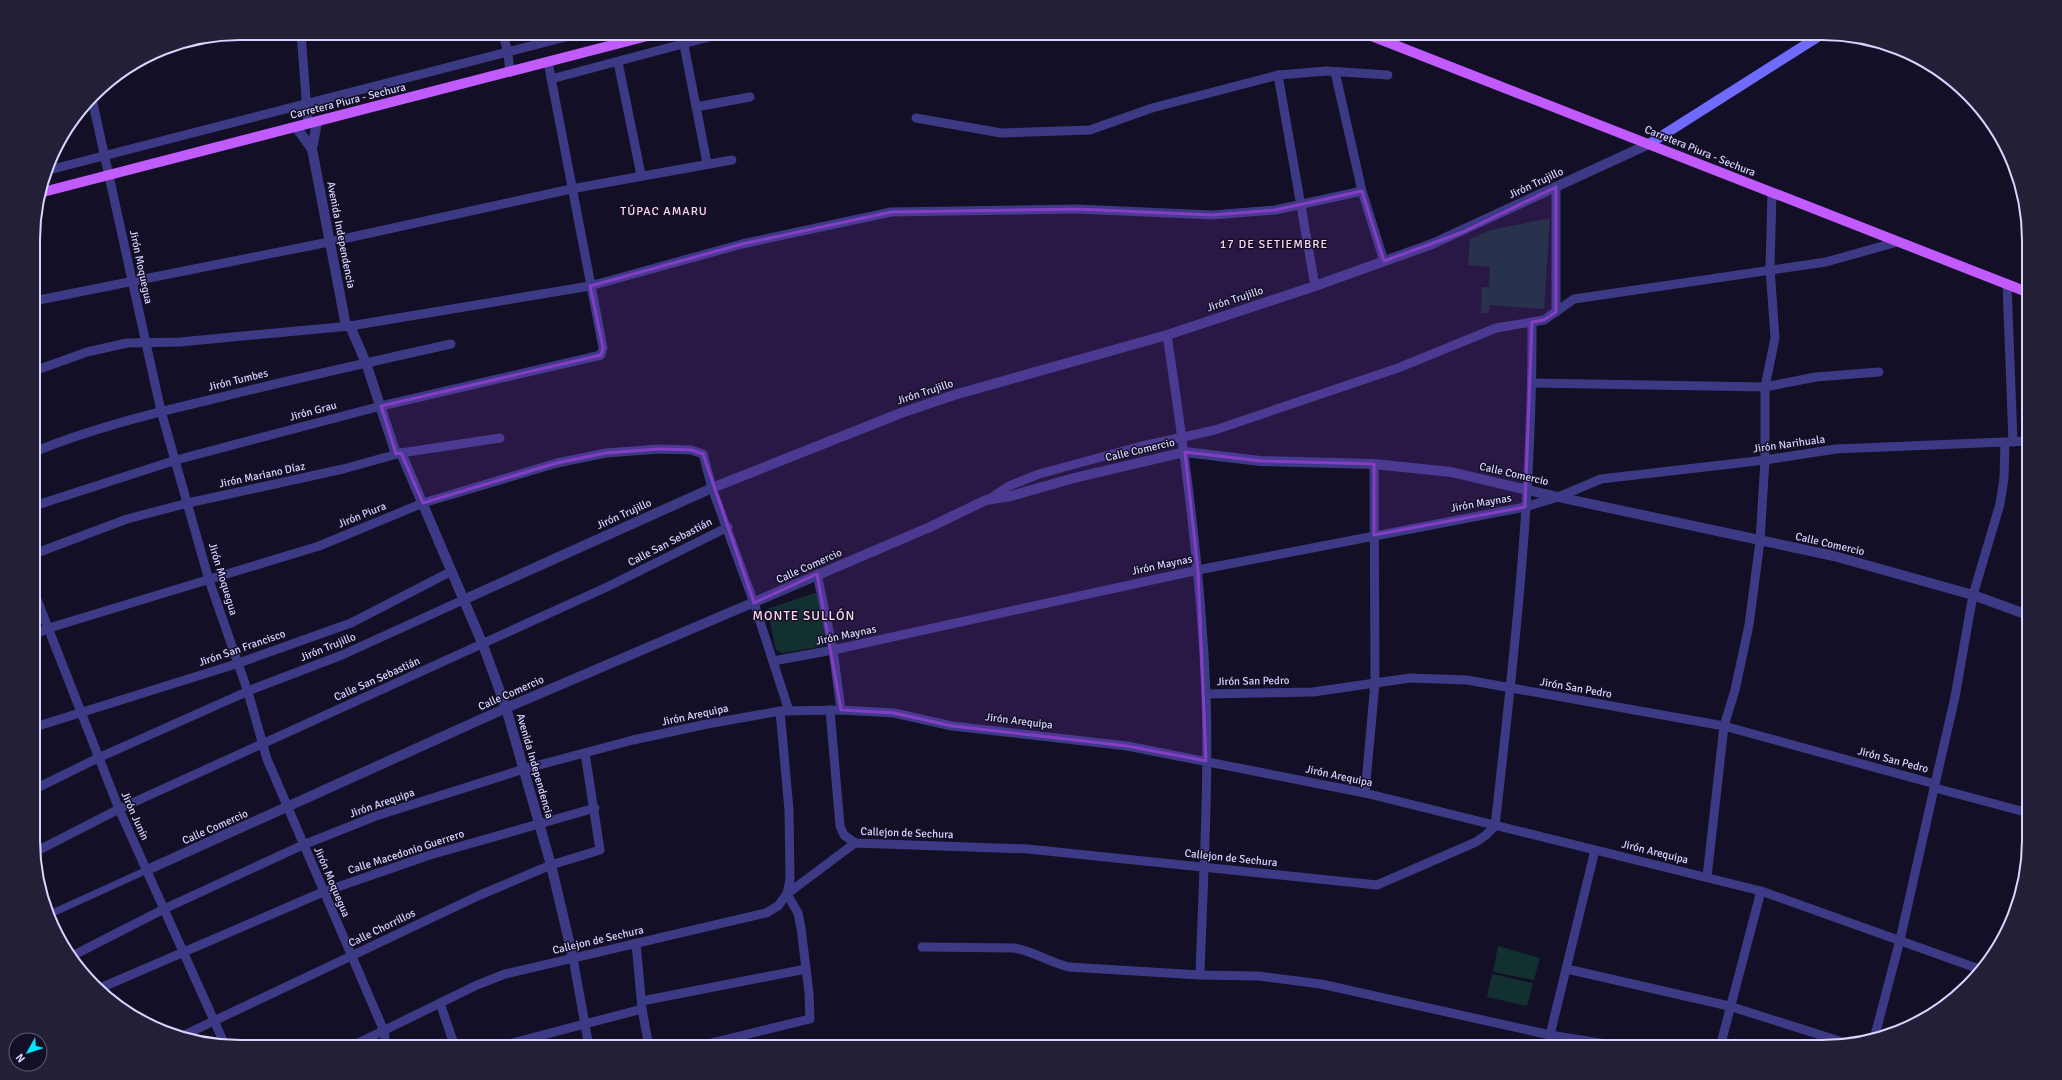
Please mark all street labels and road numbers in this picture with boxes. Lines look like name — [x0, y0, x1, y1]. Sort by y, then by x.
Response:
street label: Carretera Piura - Sechura — [289, 80, 408, 122]
street label: Carretera Piura - Sechura — [1643, 123, 1758, 179]
street label: Jirón Trujillo — [1507, 165, 1566, 201]
street label: Avenida Independencia — [324, 180, 358, 290]
street label: Jirón Moquegua — [127, 229, 155, 306]
street label: Jirón Trujillo — [1205, 284, 1265, 314]
street label: Jirón Tumbes — [207, 366, 269, 394]
street label: Jirón Trujillo — [895, 377, 955, 407]
street label: Jirón Grau — [288, 398, 338, 424]
street label: Jirón Narihuala — [1752, 432, 1826, 455]
street label: Calle Comercio — [1104, 436, 1176, 464]
street label: Jirón Mariano Díaz — [218, 459, 306, 490]
street label: Calle Comercio — [1478, 460, 1550, 488]
street label: Jirón Maynas — [1449, 491, 1513, 515]
street label: Jirón Trujillo — [594, 496, 654, 532]
street label: Jirón Piura — [336, 499, 388, 531]
street label: Calle San Sebastián — [626, 515, 714, 569]
street label: Calle Comercio — [1794, 530, 1866, 558]
street label: Jirón Moquegua — [206, 541, 240, 617]
street label: Calle Comercio — [774, 546, 844, 586]
street label: Jirón Maynas — [1130, 552, 1194, 578]
street label: Jirón Maynas — [814, 622, 878, 648]
street label: Jirón San Francisco — [197, 627, 287, 669]
street label: Jirón Trujillo — [298, 630, 358, 664]
street label: Calle San Sebastián — [332, 654, 422, 704]
street label: Calle Comercio — [476, 673, 546, 713]
street label: Jirón San Pedro — [1216, 674, 1290, 688]
street label: Jirón San Pedro — [1539, 675, 1613, 701]
street label: Jirón Arequipa — [660, 701, 730, 728]
street label: Jirón Arequipa — [984, 710, 1054, 732]
street label: Avenida Independencia — [514, 712, 556, 820]
street label: Jirón San Pedro — [1856, 744, 1930, 776]
street label: Jirón Arequipa — [1304, 763, 1374, 790]
street label: Jirón Arequipa — [348, 786, 417, 820]
street label: Jirón Junín — [119, 790, 151, 842]
street label: Calle Comercio — [180, 807, 250, 847]
street label: Callejon de Sechura — [860, 825, 954, 841]
street label: Calle Macedonio Guerrero — [346, 827, 466, 877]
street label: Jirón Arequipa — [1620, 837, 1690, 867]
street label: Jirón Moquegua — [311, 845, 353, 920]
street label: Callejon de Sechura — [1184, 847, 1278, 869]
street label: Calle Chorrillos — [346, 906, 418, 950]
street label: Callejon de Sechura — [551, 923, 645, 957]

